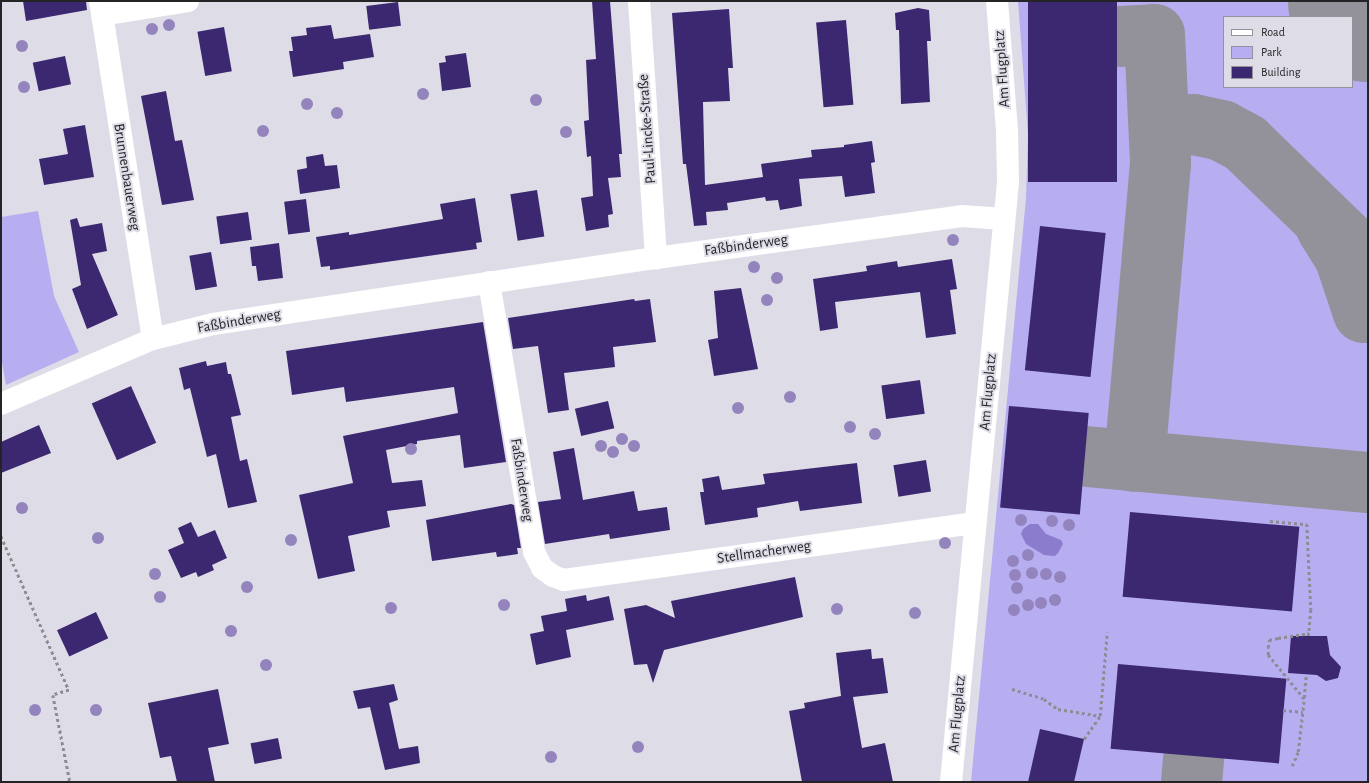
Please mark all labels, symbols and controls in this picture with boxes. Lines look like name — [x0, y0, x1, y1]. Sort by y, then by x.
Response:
legend — [1223, 16, 1353, 88]
text: Road — [1261, 26, 1285, 38]
street label: Am Flugplatz — [990, 30, 1014, 108]
text: Park — [1261, 46, 1282, 58]
text: Building — [1261, 66, 1301, 78]
street label: Paul-Lincke-Straße — [634, 73, 660, 185]
street label: Brunnenbauerweg — [110, 122, 144, 232]
street label: Faßbinderweg — [703, 230, 789, 260]
street label: Faßbinderweg — [196, 305, 282, 337]
street label: Am Flugplatz — [976, 353, 1000, 431]
street label: Faßbinderweg — [507, 437, 537, 523]
street label: Stellmacherweg — [716, 537, 812, 567]
street label: Am Flugplatz — [945, 675, 969, 753]

